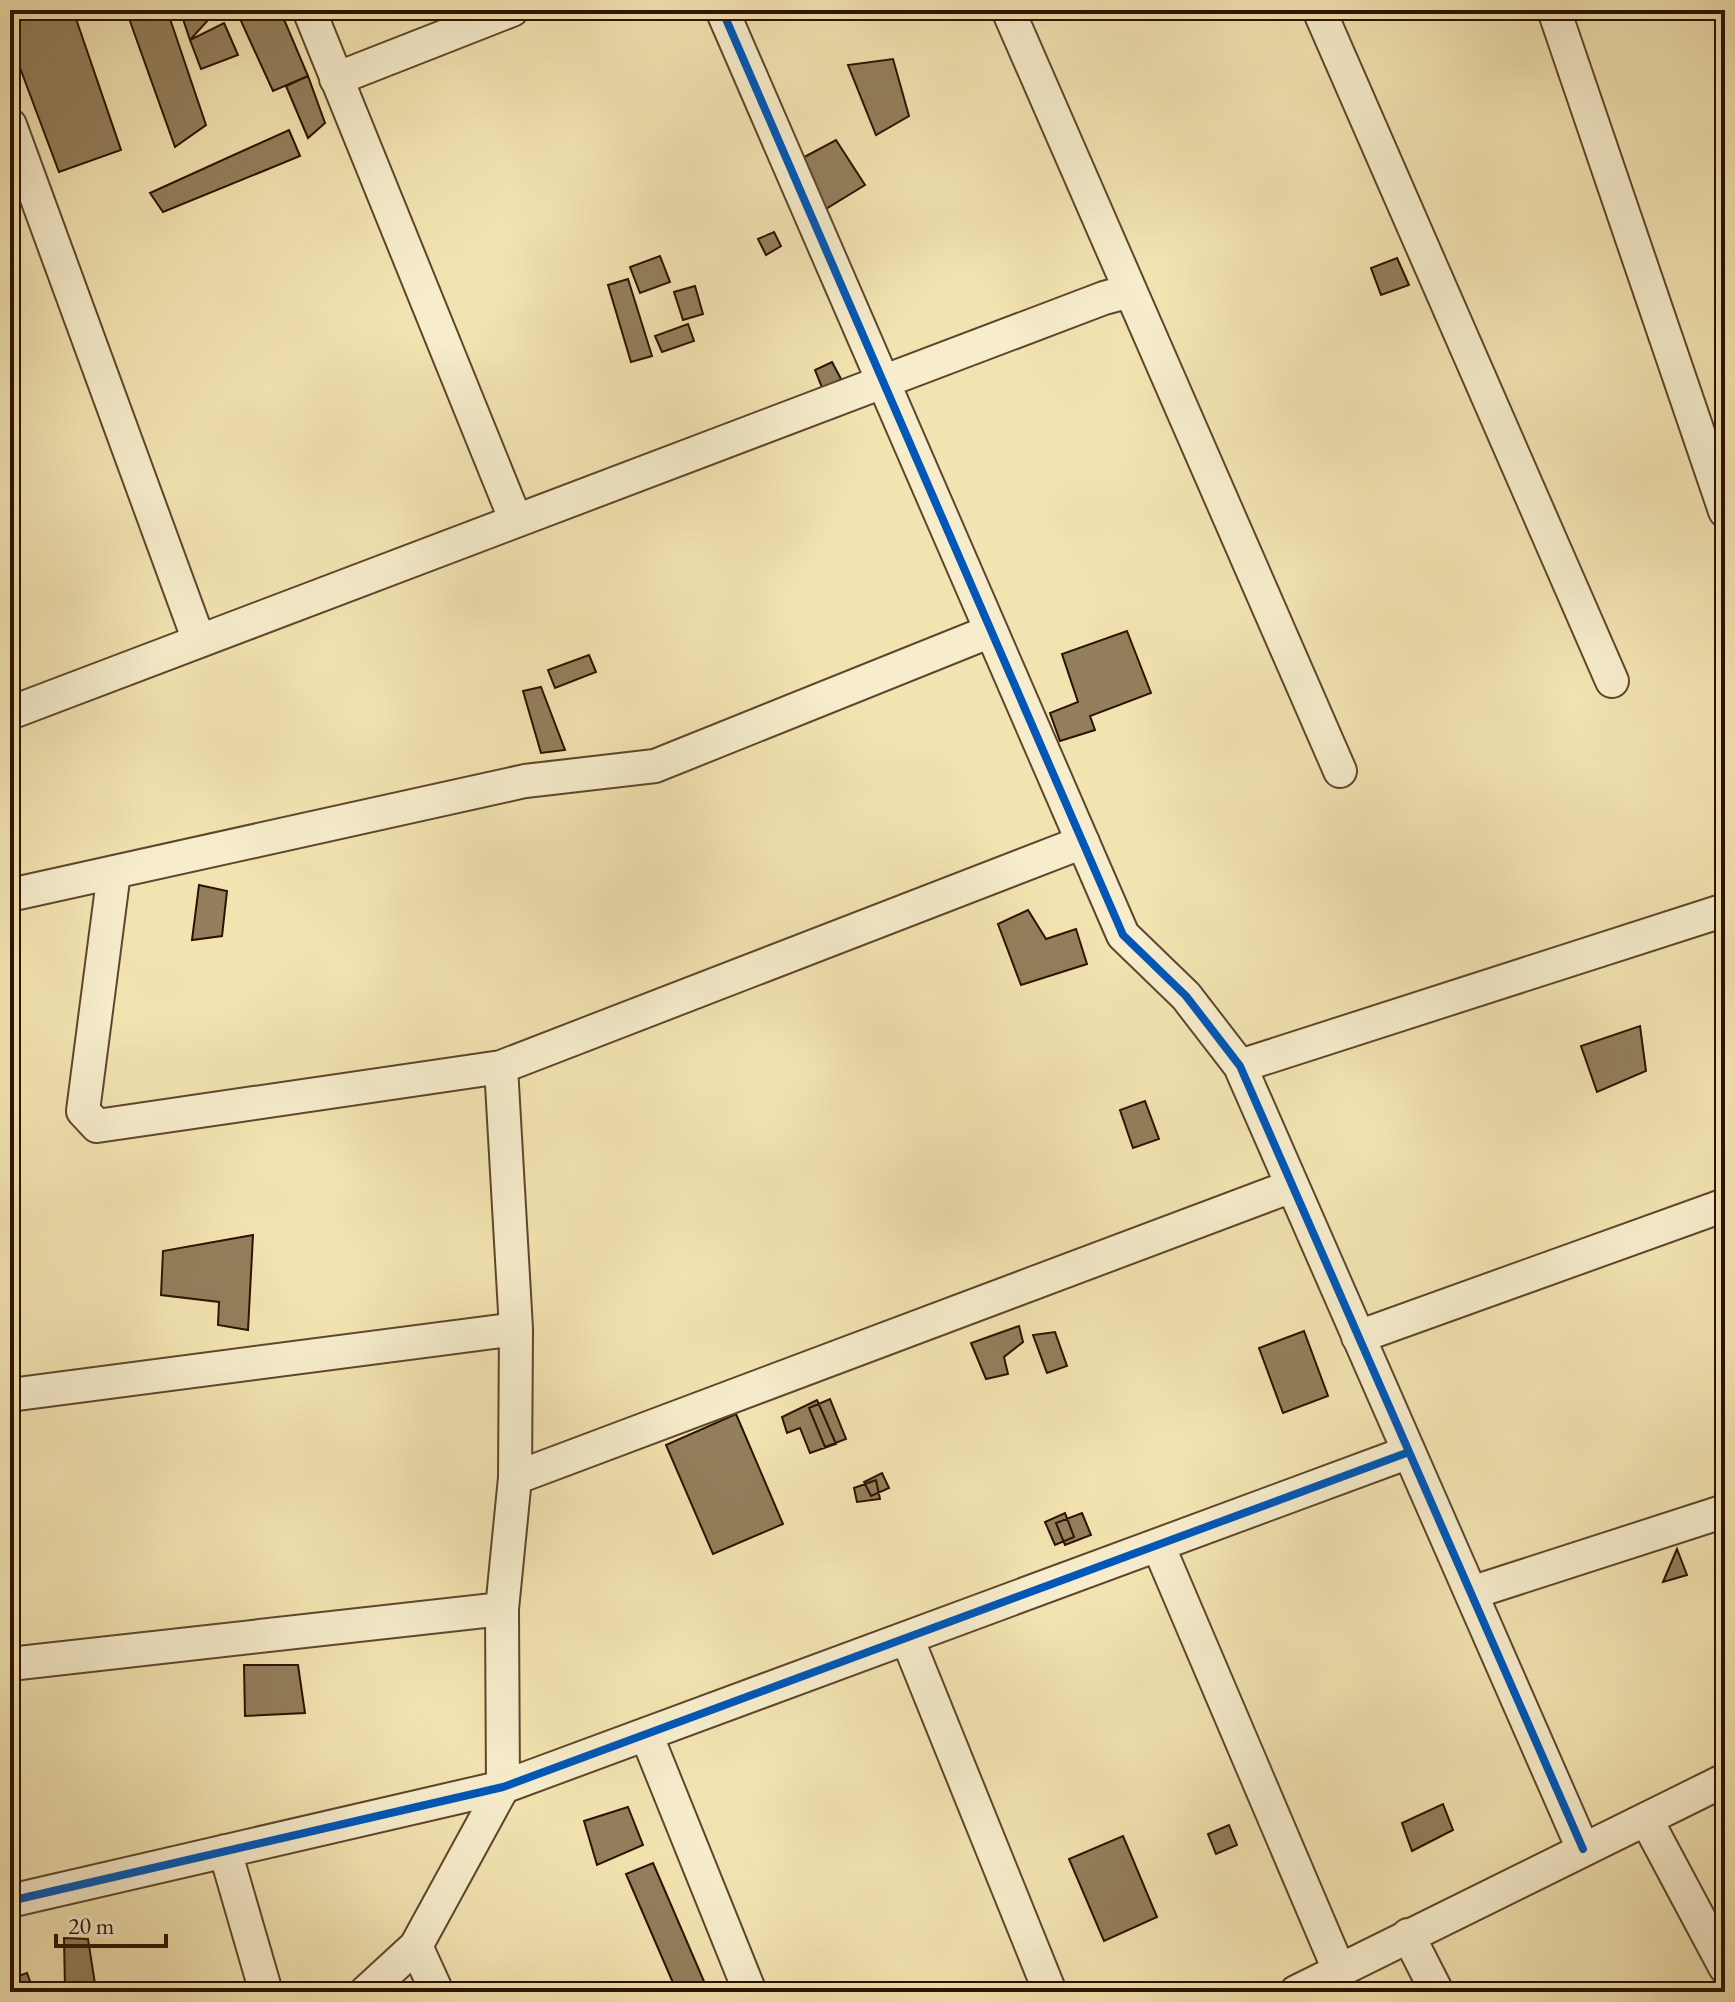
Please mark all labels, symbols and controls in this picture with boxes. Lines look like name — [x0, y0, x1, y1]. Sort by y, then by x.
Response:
scale bar — [56, 1898, 166, 1948]
text: 20 m — [68, 1910, 115, 1941]

